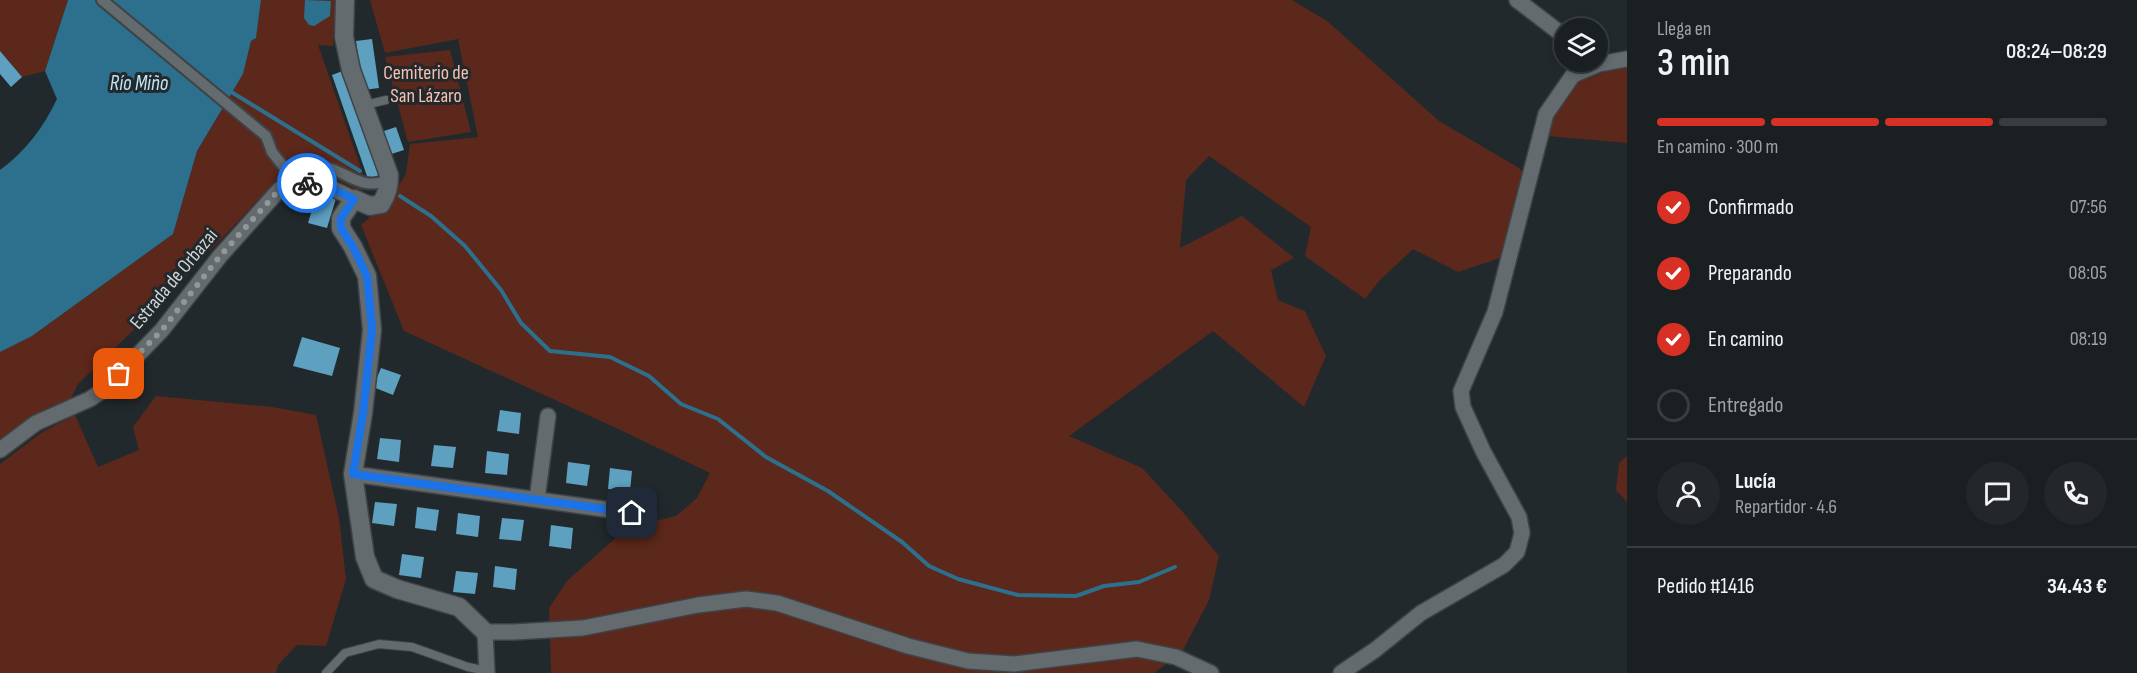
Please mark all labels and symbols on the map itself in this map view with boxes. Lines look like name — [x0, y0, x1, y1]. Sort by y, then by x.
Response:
park label: Cemiterio de San Lázaro — [383, 61, 469, 108]
water label: Río Miño — [110, 71, 169, 96]
courier — [277, 153, 337, 213]
street label: Estrada de Orbazai — [125, 224, 223, 334]
pin — [93, 348, 144, 399]
pin — [606, 487, 657, 538]

